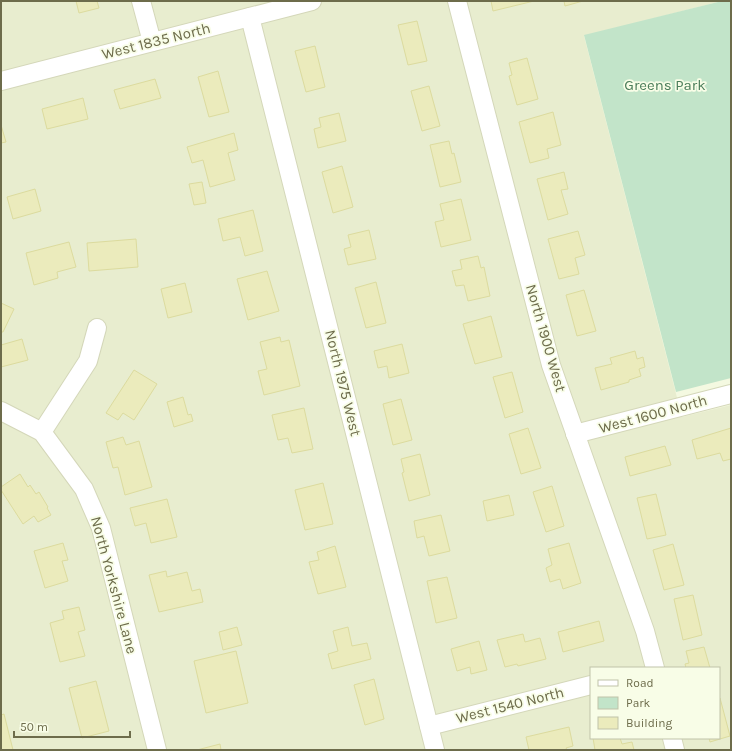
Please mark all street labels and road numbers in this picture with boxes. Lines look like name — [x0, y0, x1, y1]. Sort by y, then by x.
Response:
street label: West 1835 North — [100, 19, 212, 63]
street label: North 1900 West — [522, 282, 570, 394]
street label: North 1975 West — [321, 328, 365, 438]
street label: West 1600 North — [597, 391, 709, 437]
street label: North Yorkshire Lane — [87, 514, 141, 656]
street label: West 1540 North — [454, 683, 566, 727]

